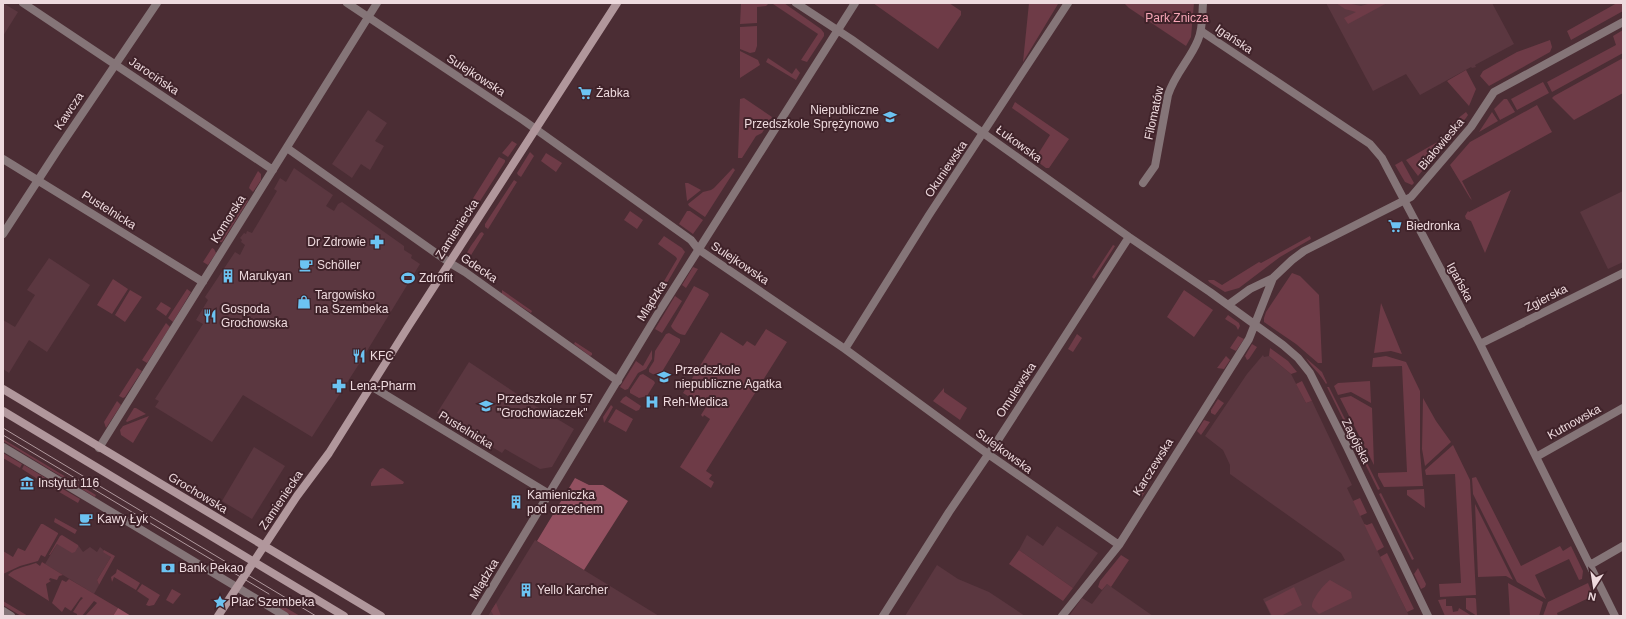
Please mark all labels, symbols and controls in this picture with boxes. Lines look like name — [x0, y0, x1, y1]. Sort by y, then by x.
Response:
park label: Park Znicza — [1145, 11, 1209, 25]
street label: Igańska — [1213, 21, 1256, 57]
street label: Sulejkowska — [444, 51, 508, 99]
street label: Jarocińska — [126, 54, 182, 98]
street label: Filomatów — [1141, 84, 1167, 141]
supermarket icon: Żabka — [577, 85, 593, 101]
place label: Żabka — [596, 86, 630, 100]
street label: Kawcza — [51, 89, 87, 132]
place label: Niepubliczne Przedszkole Sprężynowo — [744, 103, 879, 131]
school or university icon: Niepubliczne Przedszkole Sprężynowo — [882, 109, 898, 125]
street label: Białowieska — [1415, 115, 1467, 173]
street label: Łukowska — [993, 123, 1045, 166]
street label: Okuniewska — [922, 138, 970, 200]
street label: Pustelnicka — [79, 188, 139, 232]
street label: Komorska — [208, 192, 248, 246]
street label: Zamieniecka — [433, 196, 482, 261]
supermarket icon: Biedronka — [1387, 218, 1403, 234]
place label: Biedronka — [1406, 219, 1460, 233]
pharmacy icon: Dr Zdrowie — [369, 234, 385, 250]
place label: Dr Zdrowie — [307, 235, 366, 249]
street label: Sulejkowska — [708, 239, 772, 288]
street label: Gdecka — [458, 251, 500, 286]
cafe icon: Schöller — [298, 257, 314, 273]
place label: Schöller — [317, 258, 360, 272]
street label: Igańska — [1444, 260, 1476, 304]
building icon: Marukyan — [220, 268, 236, 284]
place label: Marukyan — [239, 269, 292, 283]
sports icon: Zdrofit — [400, 270, 416, 286]
place label: Zdrofit — [419, 271, 454, 285]
street label: Mlądzka — [634, 278, 670, 324]
street label: Zgierska — [1522, 281, 1570, 315]
place label: Targowisko na Szembeka — [315, 288, 389, 316]
shop icon: Targowisko na Szembeka — [296, 294, 312, 310]
place label: Gospoda Grochowska — [221, 302, 288, 330]
restaurant icon: Gospoda Grochowska — [202, 308, 218, 324]
restaurant icon: KFC — [351, 348, 367, 364]
place label: KFC — [370, 349, 394, 363]
street label: Omulewska — [993, 360, 1039, 420]
place label: Przedszkole niepubliczne Agatka — [675, 363, 782, 391]
school or university icon: Przedszkole niepubliczne Agatka — [656, 369, 672, 385]
pharmacy icon: Lena-Pharm — [331, 378, 347, 394]
place label: Lena-Pharm — [350, 379, 416, 393]
place label: Przedszkole nr 57 "Grochowiaczek" — [497, 392, 593, 420]
hospital icon: Reh-Medica — [644, 394, 660, 410]
place label: Reh-Medica — [663, 395, 728, 409]
school or university icon: Przedszkole nr 57 "Grochowiaczek" — [478, 398, 494, 414]
street label: Kutnowska — [1545, 401, 1603, 442]
street label: Pustelnicka — [436, 408, 496, 452]
street label: Zagójska — [1339, 416, 1373, 466]
street label: Sulejkowska — [973, 426, 1035, 476]
street label: Karczewska — [1130, 436, 1176, 498]
street label: Zamieniecka — [256, 468, 306, 532]
street label: Grochowska — [166, 470, 230, 516]
museum icon: Instytut 116 — [19, 475, 35, 491]
place label: Instytut 116 — [38, 476, 99, 490]
place label: Kamieniczka pod orzechem — [527, 488, 603, 516]
building icon: Kamieniczka pod orzechem — [508, 494, 524, 510]
cafe icon: Kawy Łyk — [78, 511, 94, 527]
place label: Kawy Łyk — [97, 512, 149, 526]
street label: Mlądzka — [466, 556, 502, 602]
bank icon: Bank Pekao — [160, 560, 176, 576]
place label: Bank Pekao — [179, 561, 244, 575]
north arrow — [1574, 567, 1614, 607]
building icon: Yello Karcher — [518, 582, 534, 598]
place label: Yello Karcher — [537, 583, 608, 597]
text: N — [1587, 590, 1597, 603]
place icon: Plac Szembeka — [212, 594, 228, 610]
place label: Plac Szembeka — [231, 595, 315, 609]

